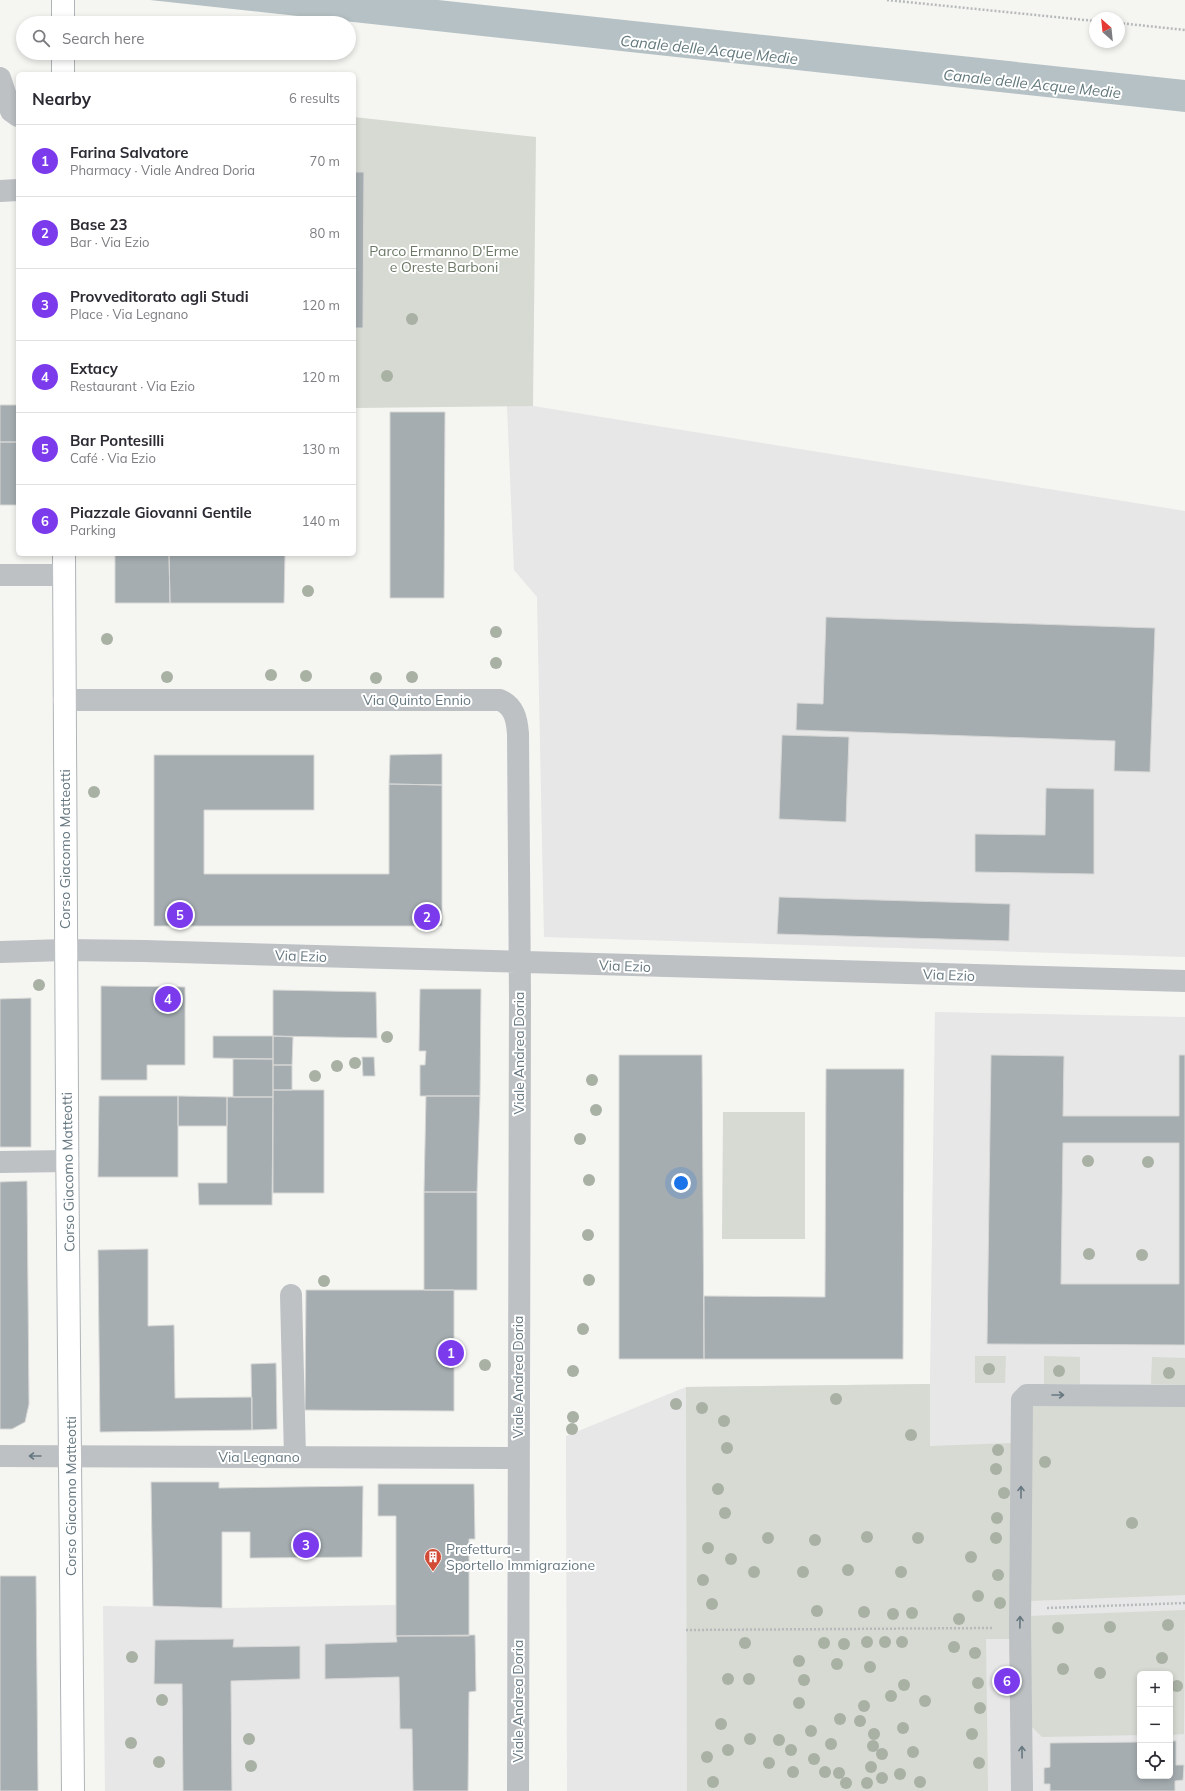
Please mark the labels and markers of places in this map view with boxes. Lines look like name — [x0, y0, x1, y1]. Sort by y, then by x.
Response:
pin: 5 — [167, 900, 193, 930]
pin: 2 — [414, 902, 440, 932]
pin: 4 — [155, 984, 181, 1014]
pin: 1 — [438, 1338, 464, 1368]
pin: 3 — [293, 1530, 319, 1560]
place label: Prefettura - Sportello Immigrazione — [446, 1540, 595, 1574]
building icon: Prefettura - Sportello Immigrazione — [423, 1547, 443, 1572]
pin: 6 — [994, 1666, 1020, 1696]

